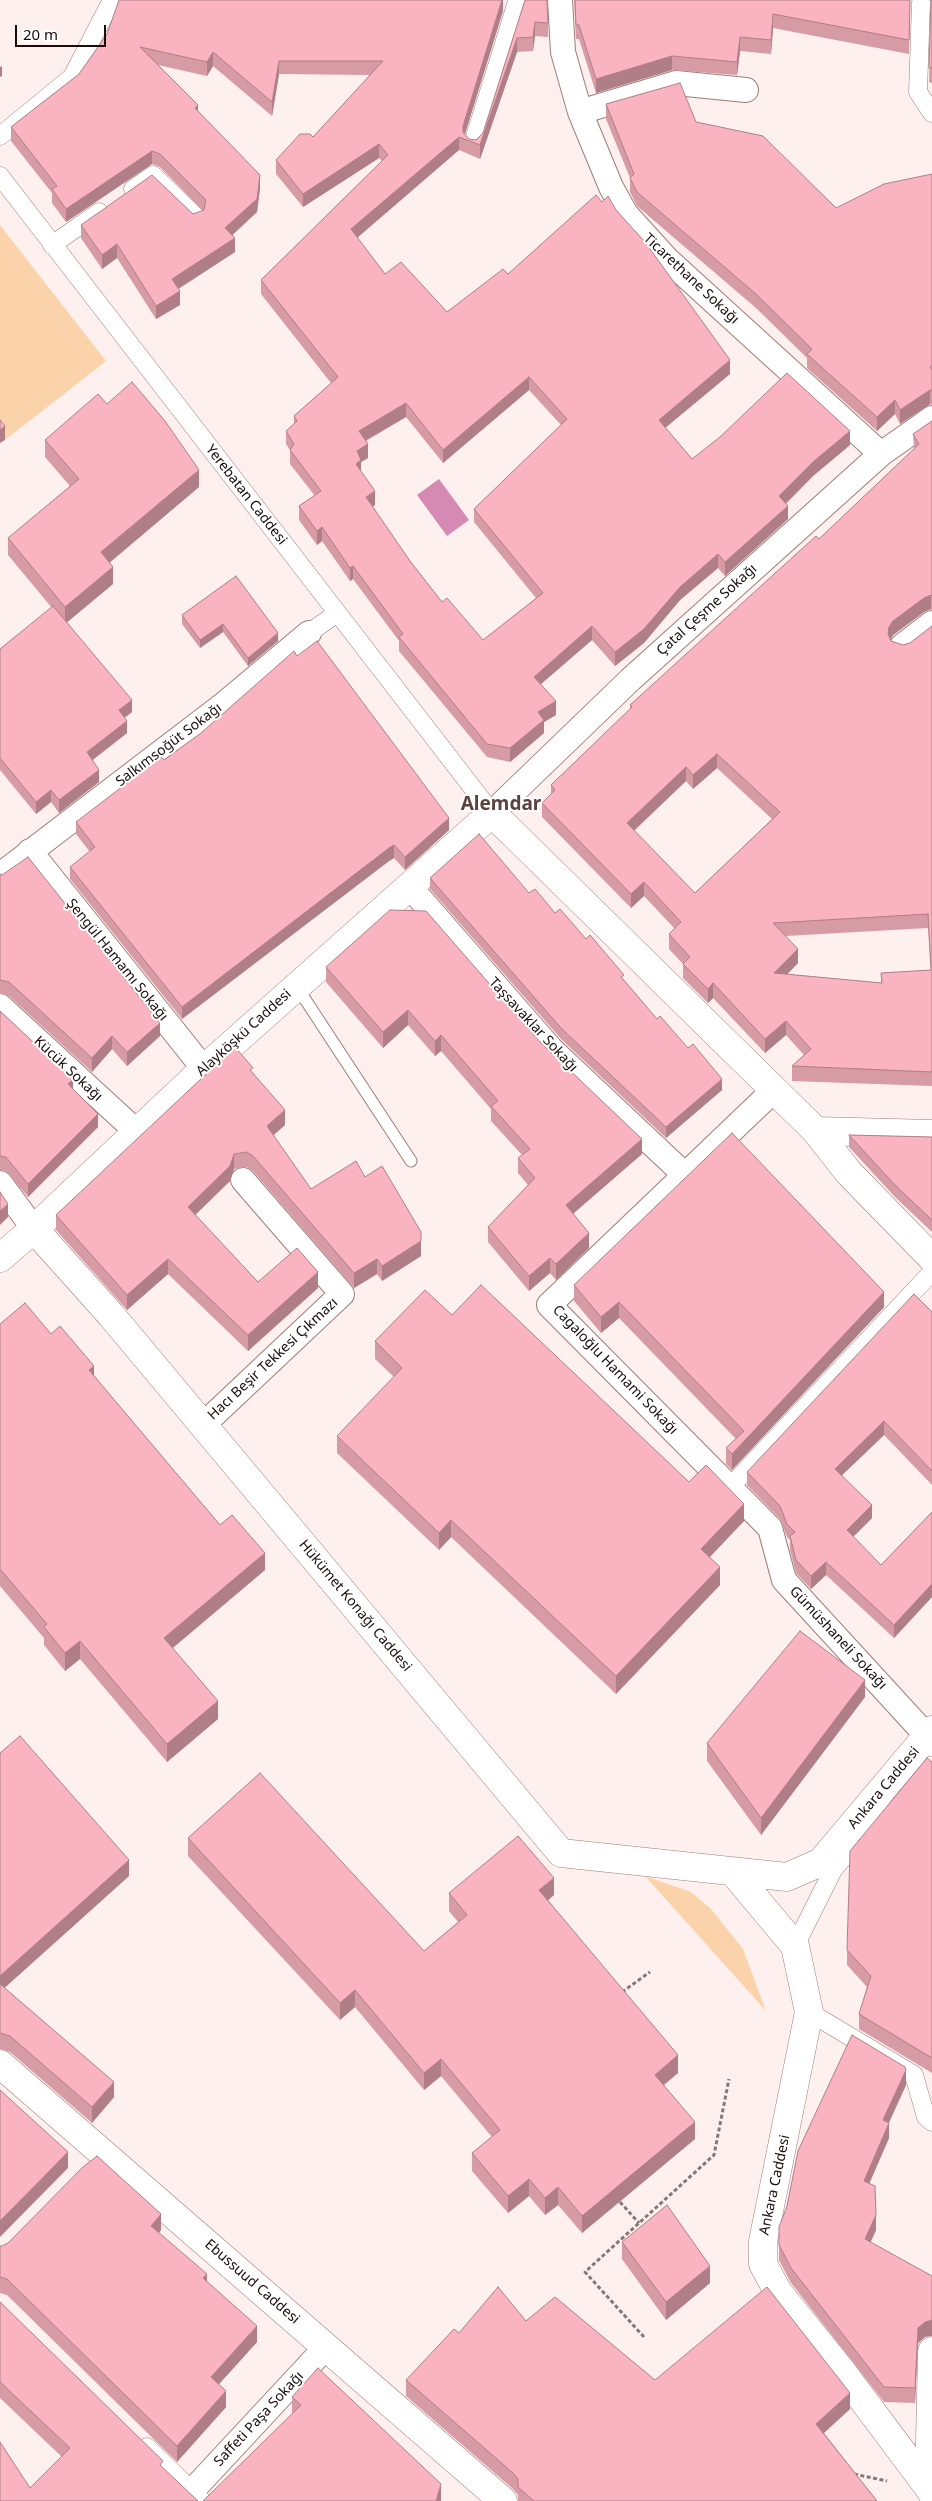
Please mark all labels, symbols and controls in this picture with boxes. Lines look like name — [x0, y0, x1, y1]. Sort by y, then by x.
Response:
scale bar — [18, 15, 109, 47]
text: 20 m — [23, 24, 58, 44]
street label: Ticarethane Sokağı — [640, 230, 742, 328]
street label: Yerebatan Caddesi — [202, 442, 290, 548]
street label: Çatal Çeşme Sokağı — [654, 561, 760, 659]
street label: Salkımsoğüt Sokağı — [113, 700, 225, 790]
district label: Alemdar — [461, 794, 541, 816]
street label: Şengül Hamamı Sokağı — [63, 896, 171, 1024]
street label: Taşsavaklar Sokağı — [485, 974, 581, 1076]
street label: Alayköşkü Caddesi — [193, 986, 295, 1080]
street label: Kücük Sokağı — [30, 1033, 106, 1105]
street label: Hacı Beşir Tekkesi Çıkmazı — [205, 1294, 341, 1424]
street label: Cagaloğlu Hamami Sokağı — [549, 1302, 681, 1438]
street label: Hükümet Konağı Caddesi — [295, 1537, 415, 1675]
street label: Gümüshaneli Sokağı — [786, 1583, 890, 1693]
street label: Ankara Caddesi — [845, 1744, 923, 1832]
street label: Ankara Caddesi — [756, 2133, 794, 2237]
street label: Ebussuud Caddesi — [201, 2236, 303, 2328]
street label: Saffeti Paşa Sokağı — [211, 2368, 307, 2470]

